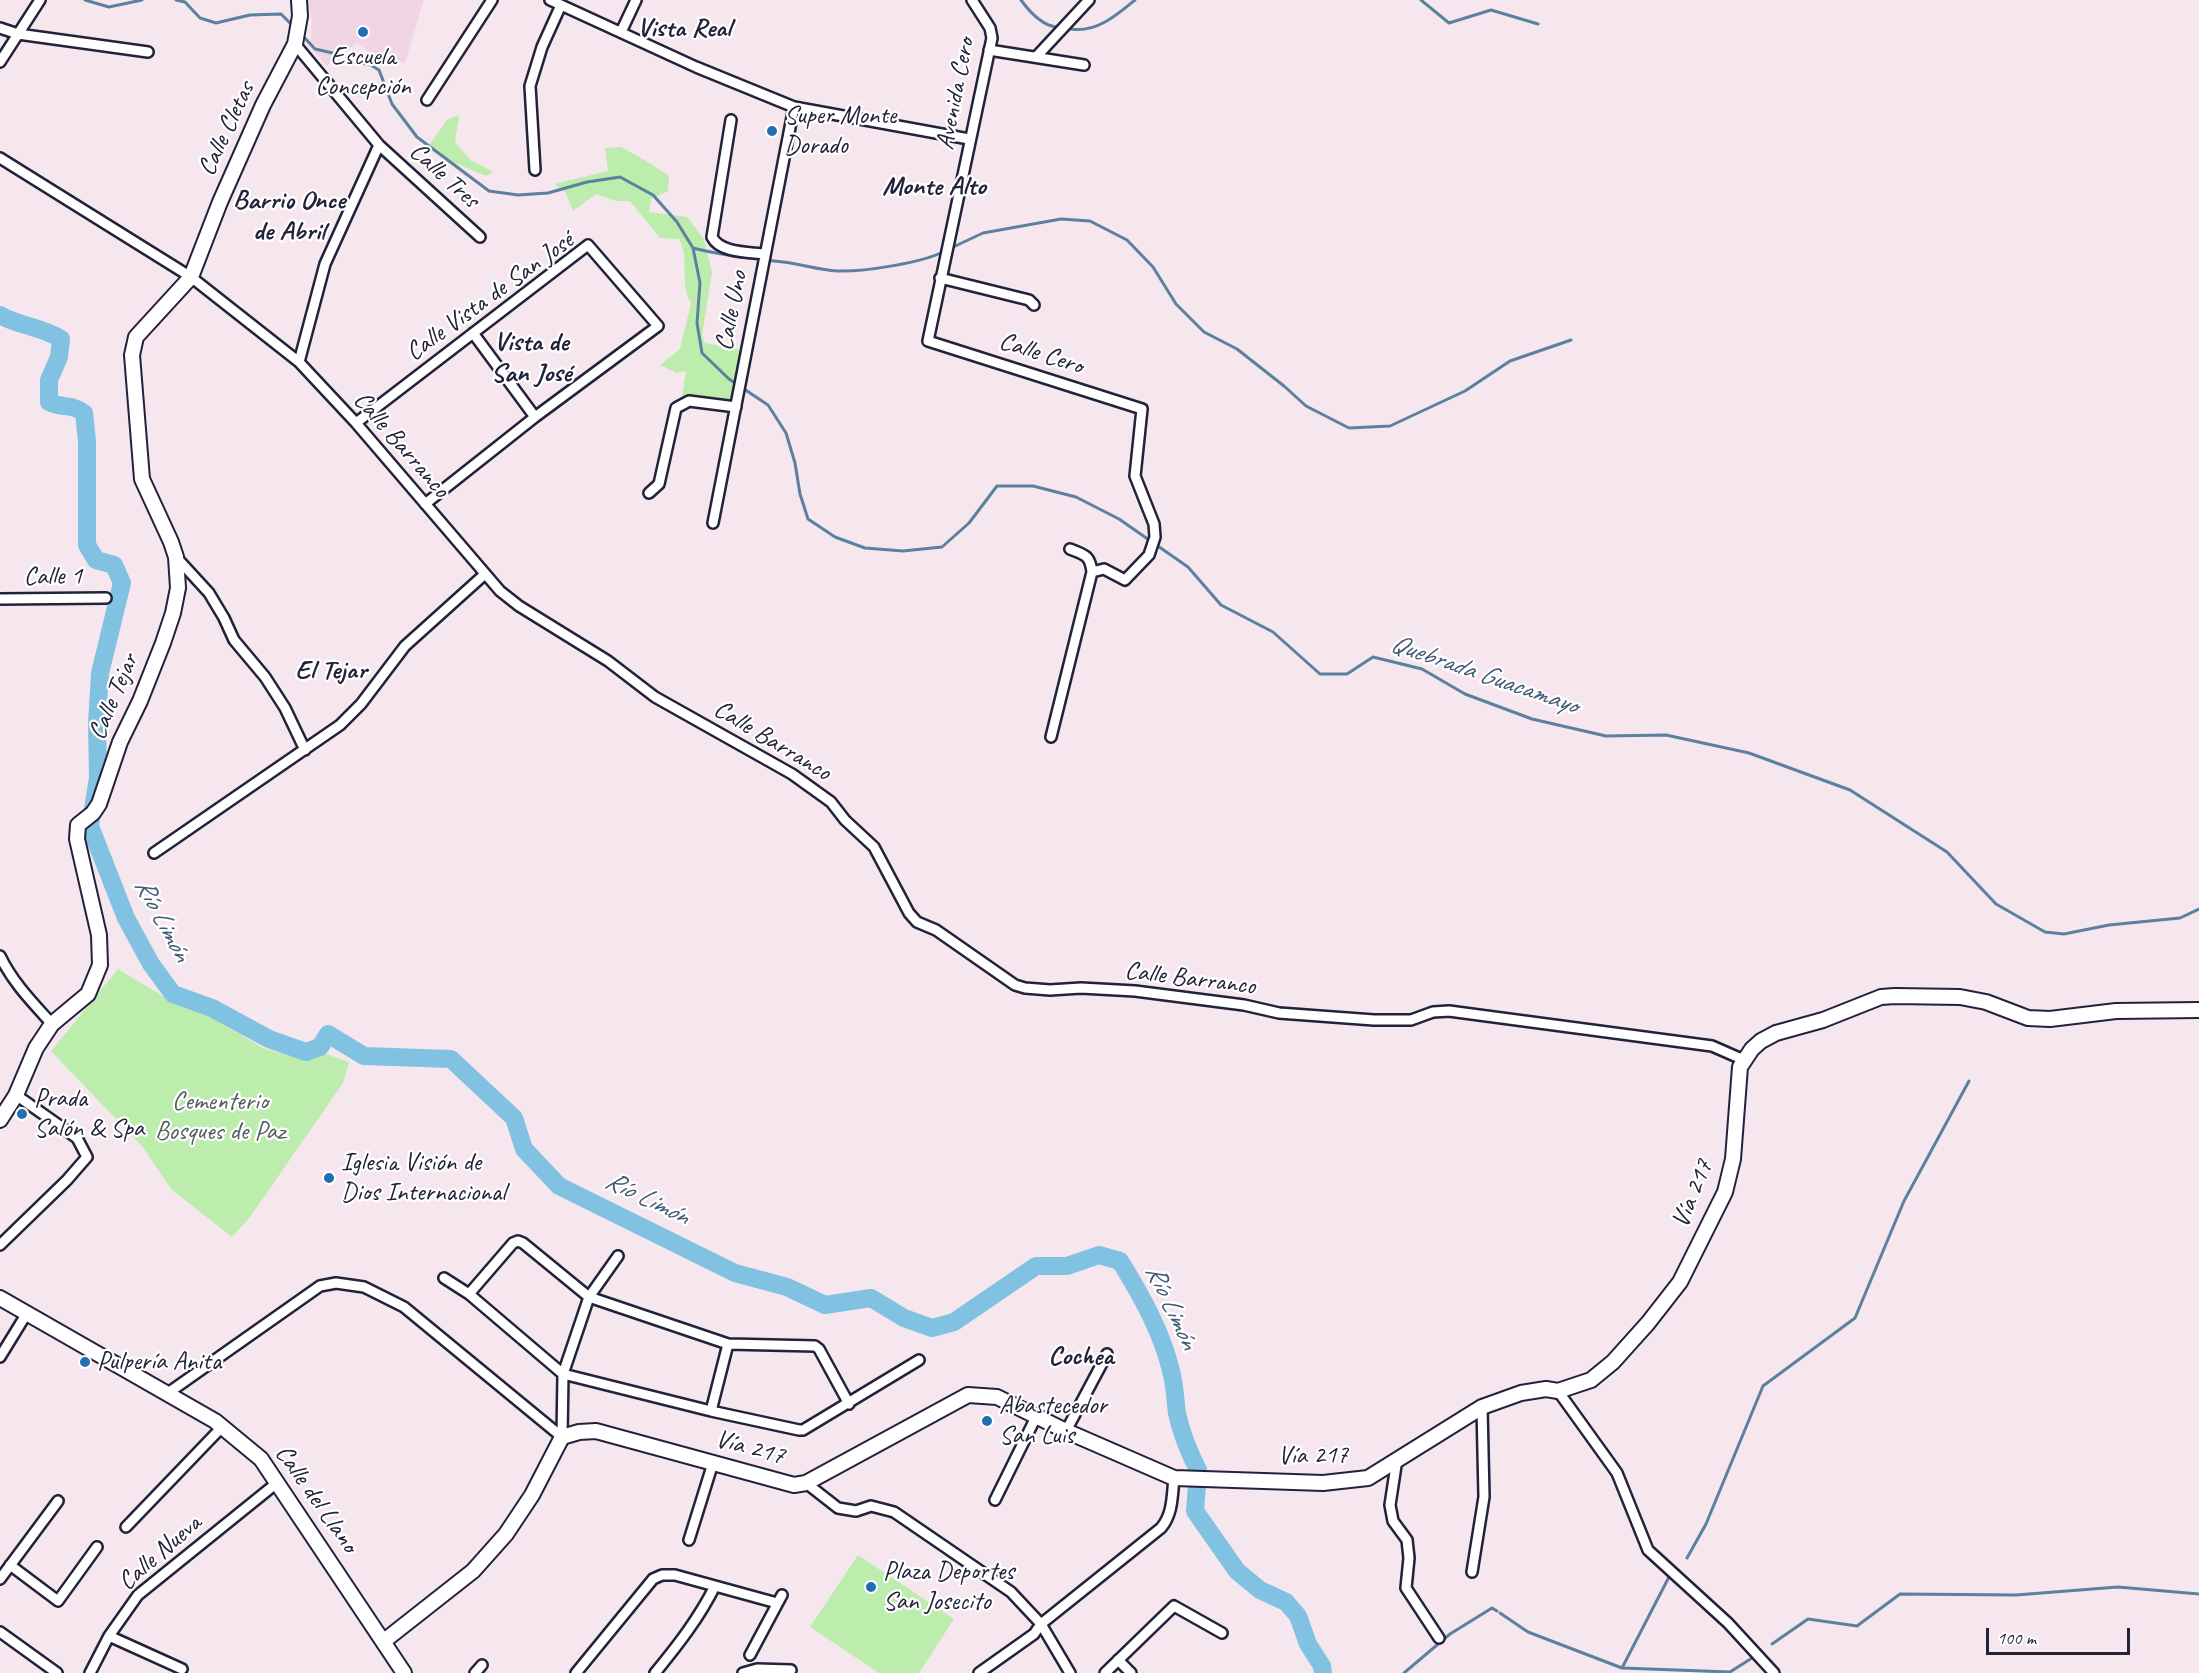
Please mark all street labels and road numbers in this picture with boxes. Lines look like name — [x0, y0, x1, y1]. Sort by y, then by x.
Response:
street label: Avenida Cero — [930, 36, 982, 152]
street label: Calle Cletas — [192, 77, 262, 181]
street label: Calle Tres — [402, 136, 486, 216]
street label: Calle Vista de San José — [400, 226, 580, 368]
street label: Calle Uno — [709, 268, 755, 354]
street label: Calle Cero — [995, 326, 1087, 382]
street label: Calle Barranco — [346, 385, 456, 505]
street label: Calle 1 — [23, 561, 83, 593]
street label: Calle Tejar — [82, 649, 146, 745]
street label: Calle Barranco — [708, 694, 836, 788]
street label: Calle Barranco — [1123, 956, 1257, 1002]
street label: Vía 217 — [1665, 1156, 1721, 1232]
street label: Vía 217 — [712, 1424, 788, 1472]
street label: Calle del Llano — [268, 1439, 364, 1559]
street label: Vía 217 — [1278, 1440, 1348, 1472]
street label: Calle Nueva — [112, 1508, 208, 1598]

